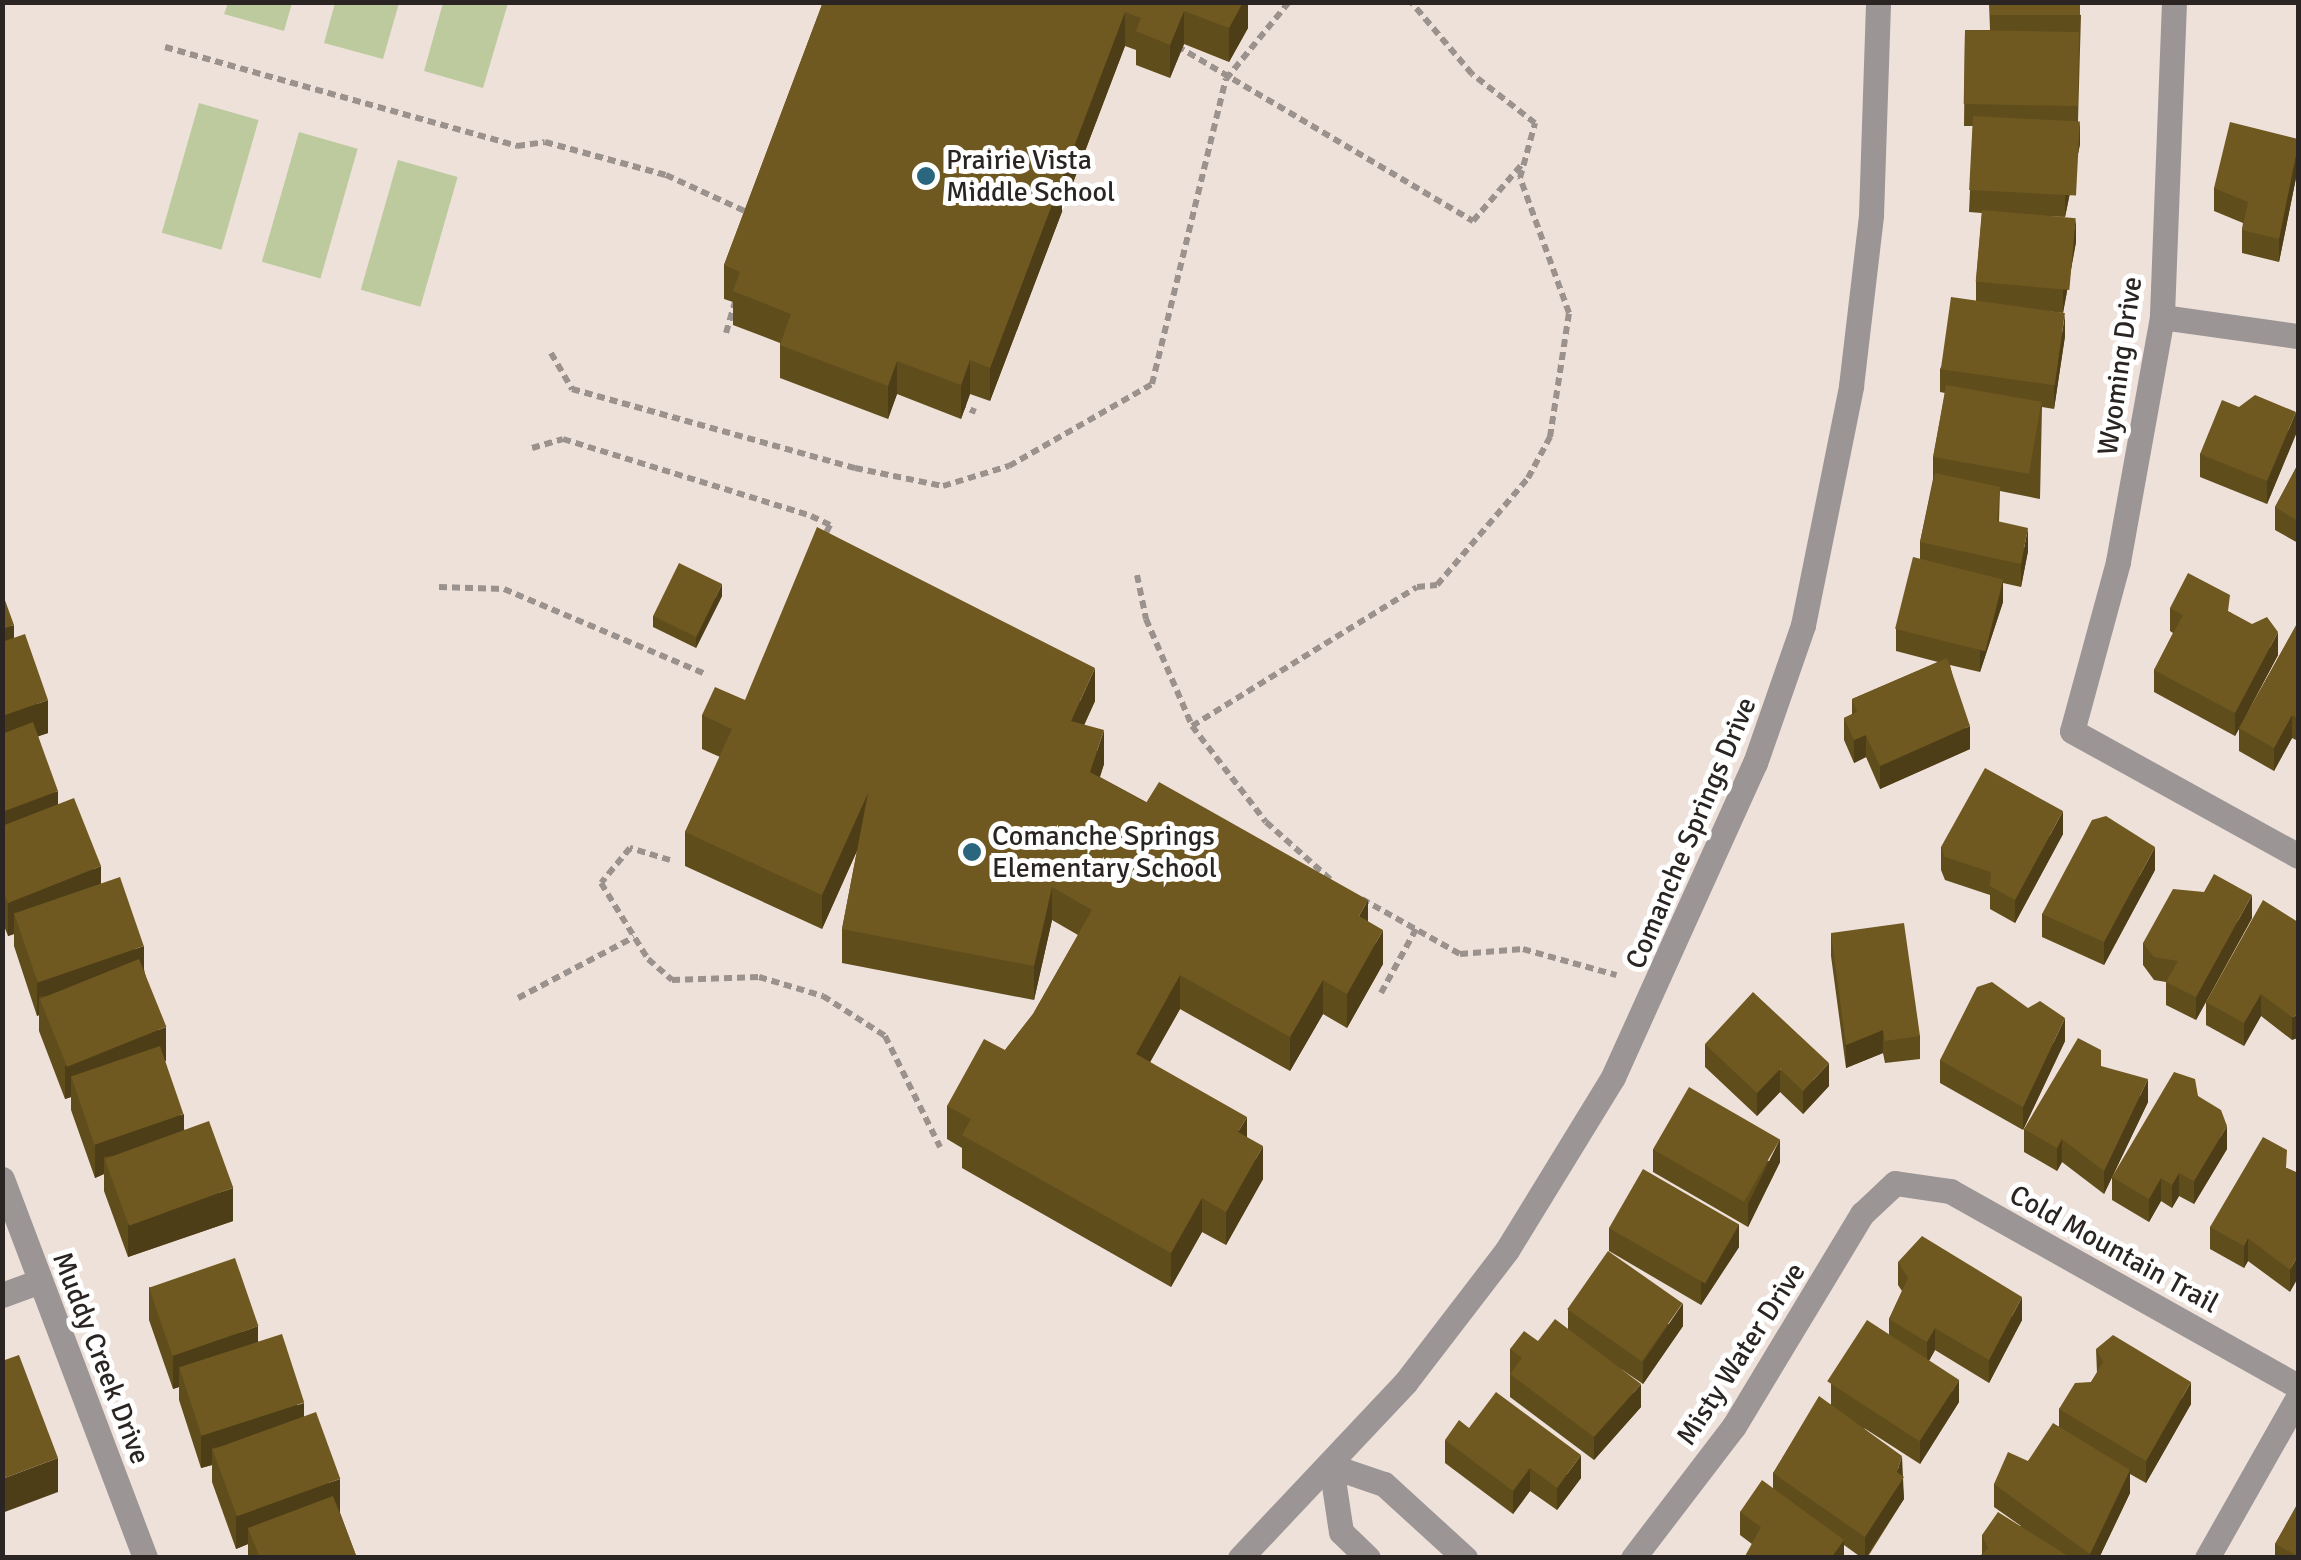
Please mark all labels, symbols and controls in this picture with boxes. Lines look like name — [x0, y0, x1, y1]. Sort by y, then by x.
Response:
place label: Prairie Vista Middle School — [946, 143, 1115, 209]
marker: Prairie Vista Middle School — [915, 165, 937, 187]
street label: Wyoming Drive — [2091, 275, 2149, 457]
street label: Comanche Springs Drive — [1619, 692, 1763, 974]
place label: Comanche Springs Elementary School — [992, 819, 1217, 885]
marker: Comanche Springs Elementary School — [961, 841, 983, 863]
street label: Cold Mountain Trail — [2004, 1178, 2224, 1320]
street label: Muddy Creek Drive — [45, 1247, 157, 1469]
street label: Misty Water Drive — [1669, 1256, 1813, 1452]

